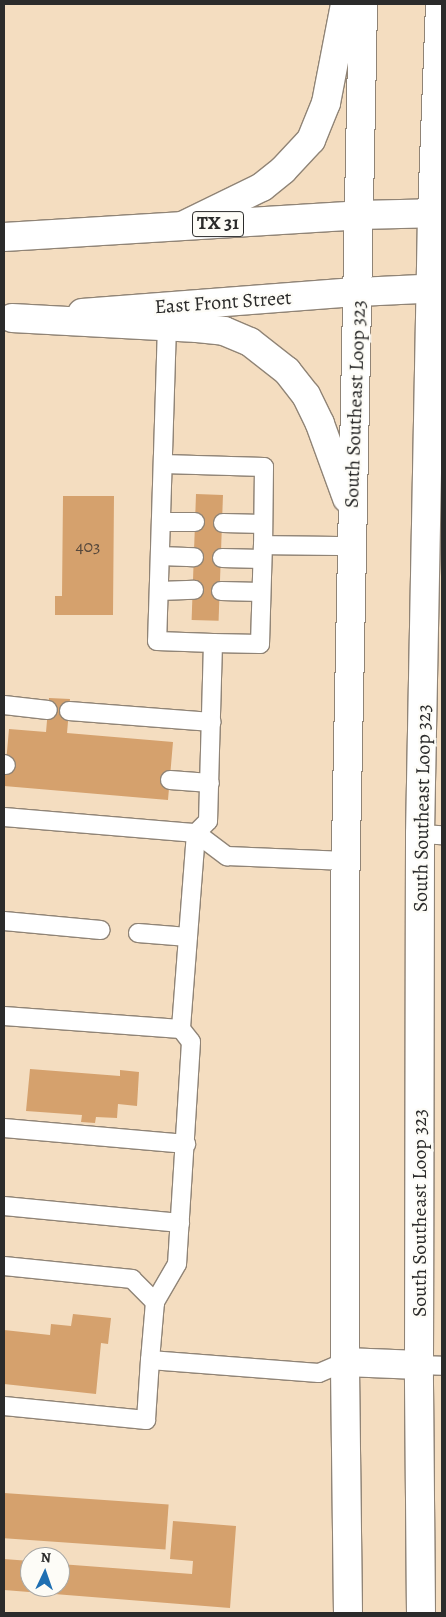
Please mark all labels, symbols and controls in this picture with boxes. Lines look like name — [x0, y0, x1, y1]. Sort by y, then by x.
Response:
road number: TX 31 — [192, 208, 244, 240]
street label: East Front Street — [154, 285, 292, 319]
street label: South Southeast Loop 323 — [339, 300, 371, 508]
house number: 403 — [75, 535, 101, 557]
street label: South Southeast Loop 323 — [408, 704, 436, 912]
street label: South Southeast Loop 323 — [407, 1109, 431, 1317]
north arrow — [20, 1547, 70, 1597]
text: N — [40, 1548, 51, 1567]

